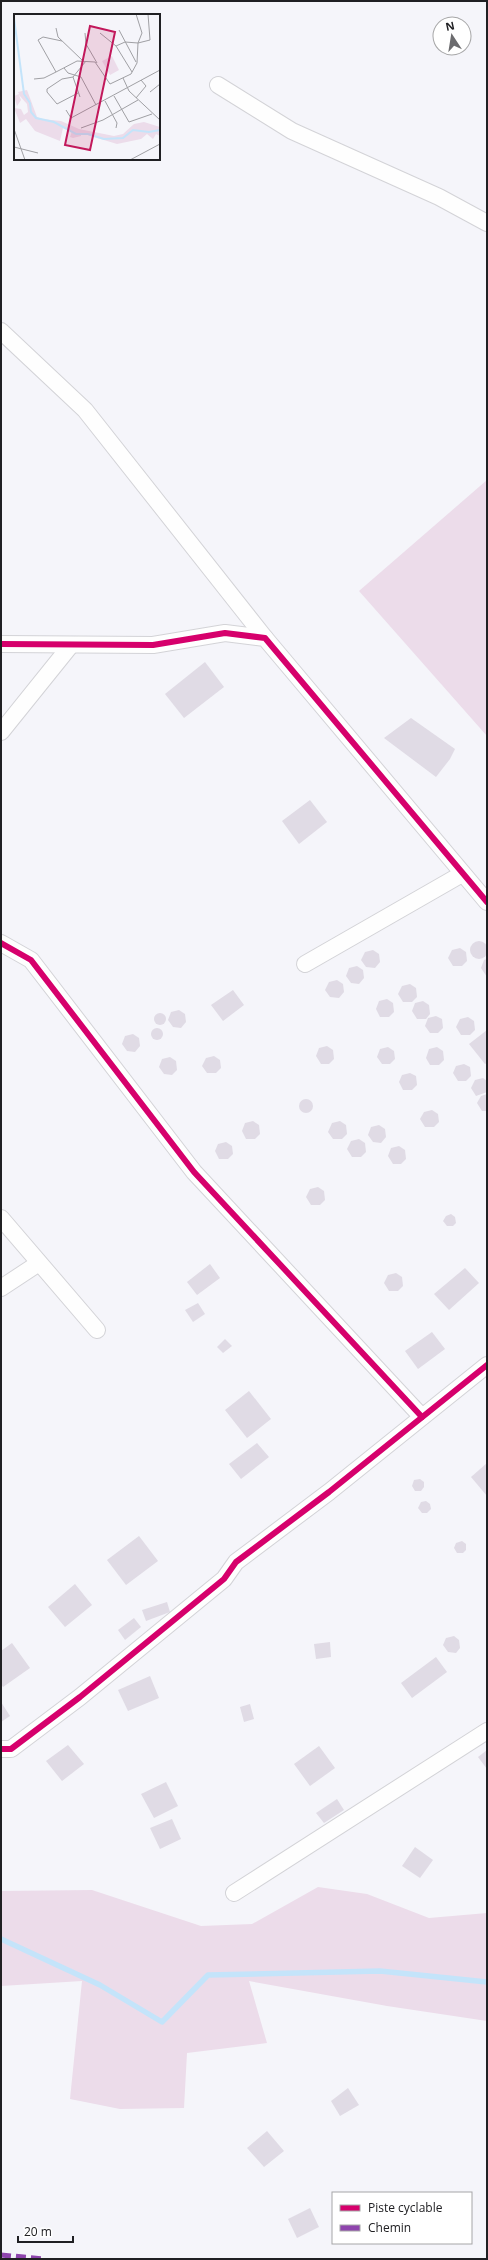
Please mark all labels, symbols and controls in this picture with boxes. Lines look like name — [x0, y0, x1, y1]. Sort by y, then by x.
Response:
inset map — [14, 14, 160, 160]
north arrow — [432, 16, 472, 56]
text: N — [444, 17, 456, 34]
legend — [332, 2192, 472, 2244]
text: Piste cyclable — [368, 2199, 443, 2216]
scale bar — [18, 2218, 73, 2244]
text: Chemin — [368, 2219, 411, 2236]
text: 20 m — [24, 2223, 52, 2240]

